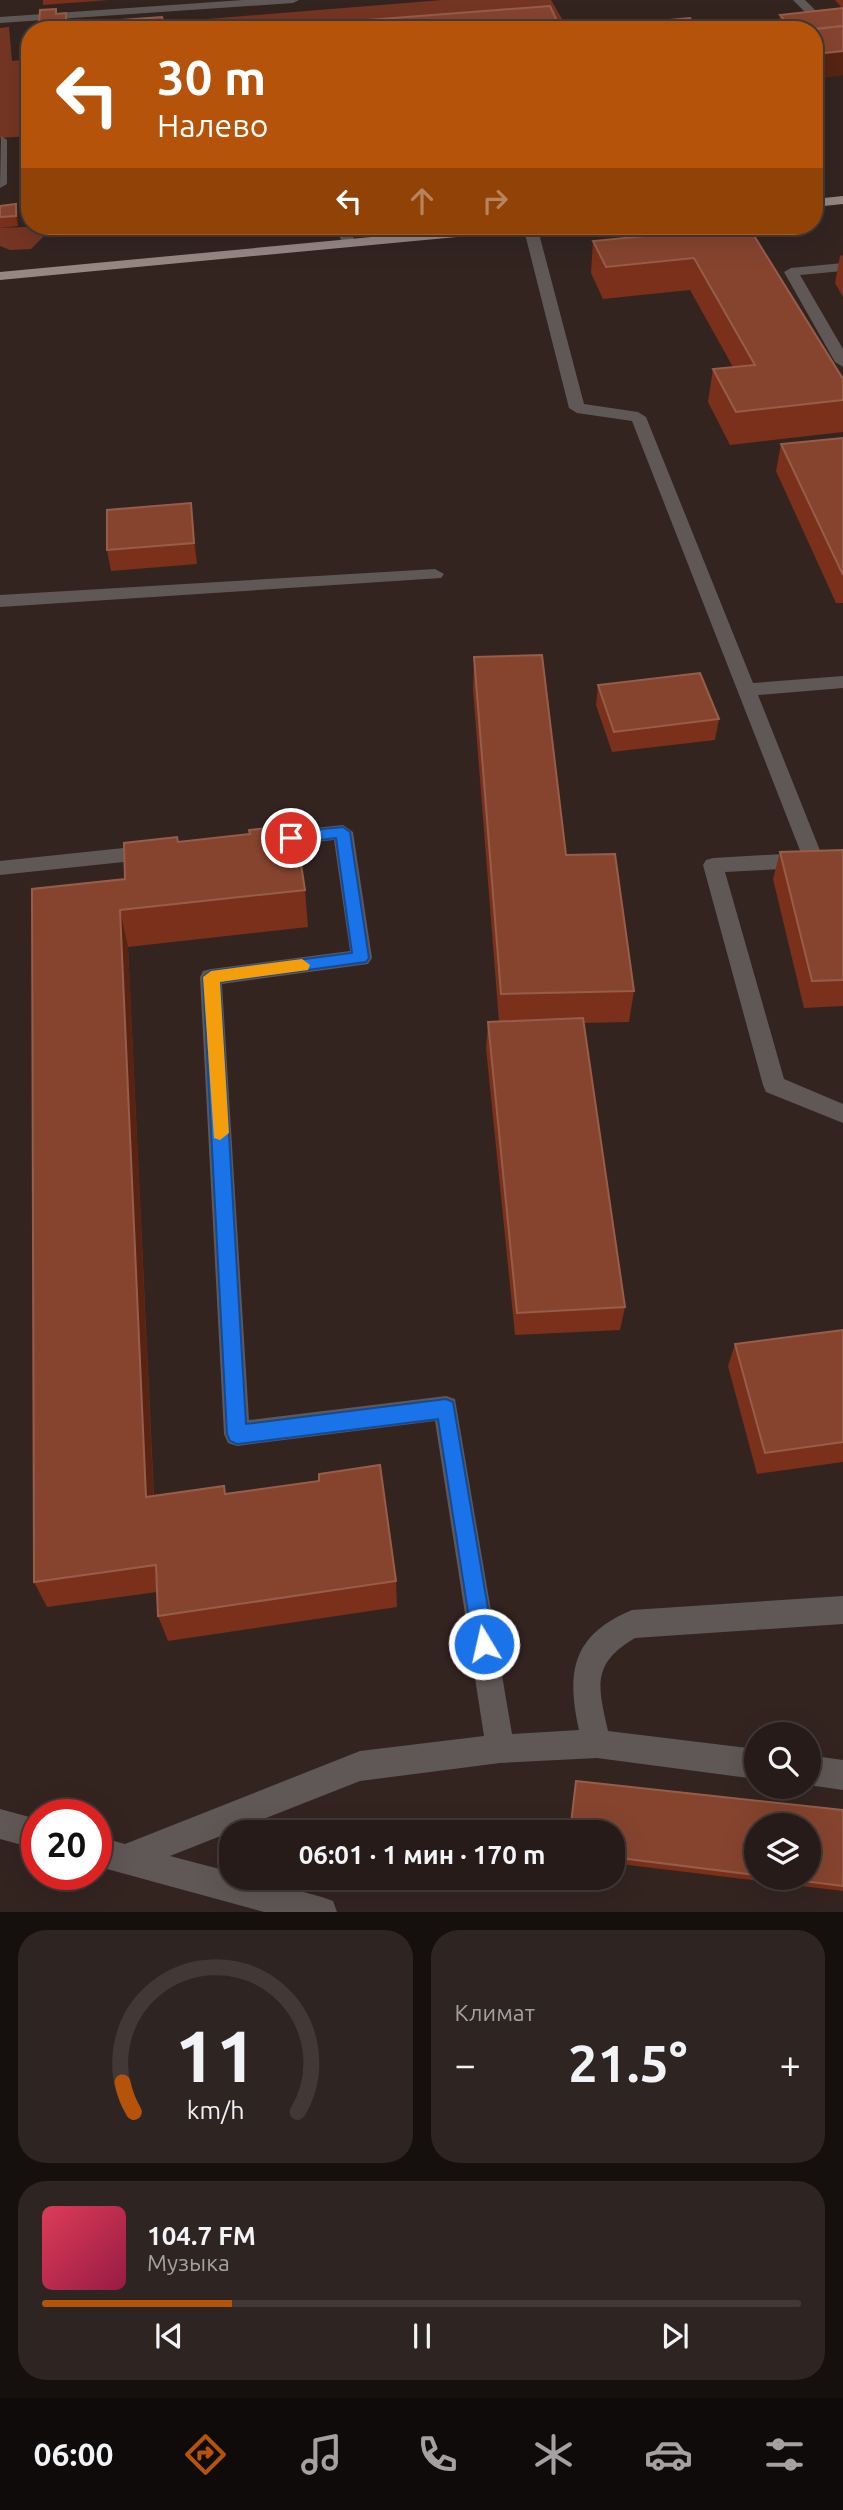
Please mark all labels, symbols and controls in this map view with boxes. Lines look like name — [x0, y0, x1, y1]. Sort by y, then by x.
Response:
icon: left — [42, 49, 133, 140]
text: 30 m — [157, 49, 266, 104]
text: Налево — [157, 107, 269, 143]
icon: left — [330, 182, 368, 220]
icon: ahead — [403, 182, 441, 220]
icon: right — [476, 182, 514, 220]
pin — [261, 808, 321, 868]
icon: arrive — [272, 819, 310, 857]
position arrow — [447, 1607, 521, 1681]
map controls — [744, 1722, 821, 1890]
button: search — [744, 1722, 821, 1799]
speed limit sign: 20 — [21, 1799, 112, 1890]
button: layers — [744, 1813, 821, 1890]
text: 06:01 · 1 мин · 170 m — [299, 1840, 545, 1869]
text: Климат — [455, 2000, 535, 2025]
text: 11 — [174, 2015, 256, 2097]
text: 21.5° — [568, 2034, 687, 2092]
text: − — [455, 2043, 476, 2085]
text: + — [780, 2043, 801, 2085]
text: km/h — [186, 2096, 244, 2124]
text: 104.7 FM — [147, 2221, 256, 2250]
text: Музыка — [147, 2250, 230, 2275]
icon: previous — [150, 2317, 188, 2355]
icon: pause — [403, 2317, 441, 2355]
icon: next — [656, 2317, 694, 2355]
icon: directions — [181, 2430, 230, 2479]
icon: music — [297, 2430, 346, 2479]
icon: phone — [413, 2430, 462, 2479]
icon: climate — [529, 2430, 578, 2479]
icon: car — [644, 2430, 693, 2479]
icon: filters — [760, 2430, 809, 2479]
text: 06:00 — [33, 2436, 114, 2472]

